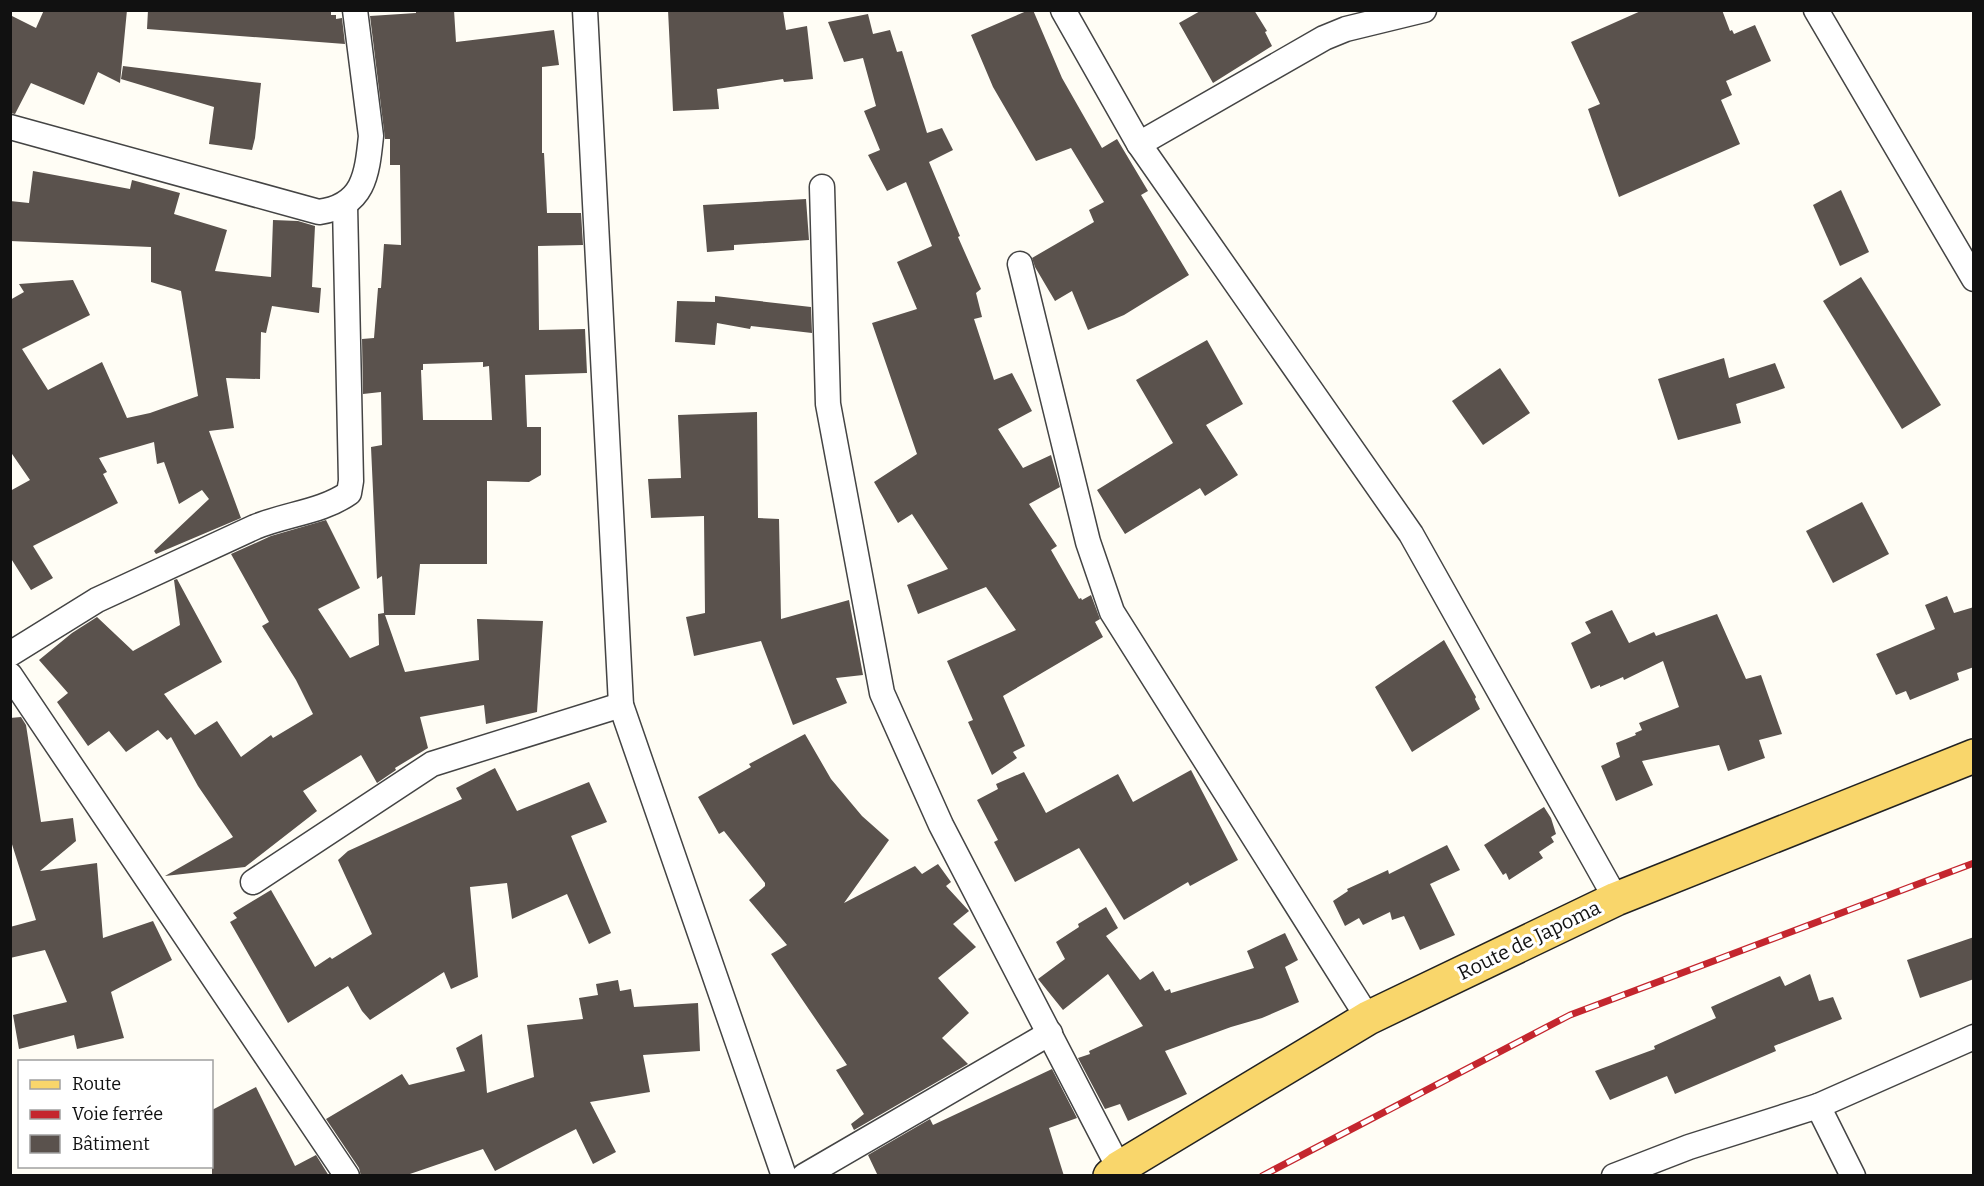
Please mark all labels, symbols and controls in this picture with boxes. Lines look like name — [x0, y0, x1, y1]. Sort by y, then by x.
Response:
street label: Route de Japoma — [1454, 895, 1604, 985]
legend — [18, 1060, 213, 1168]
text: Route — [72, 1073, 121, 1095]
text: Voie ferrée — [72, 1103, 163, 1125]
text: Bâtiment — [72, 1133, 150, 1155]

